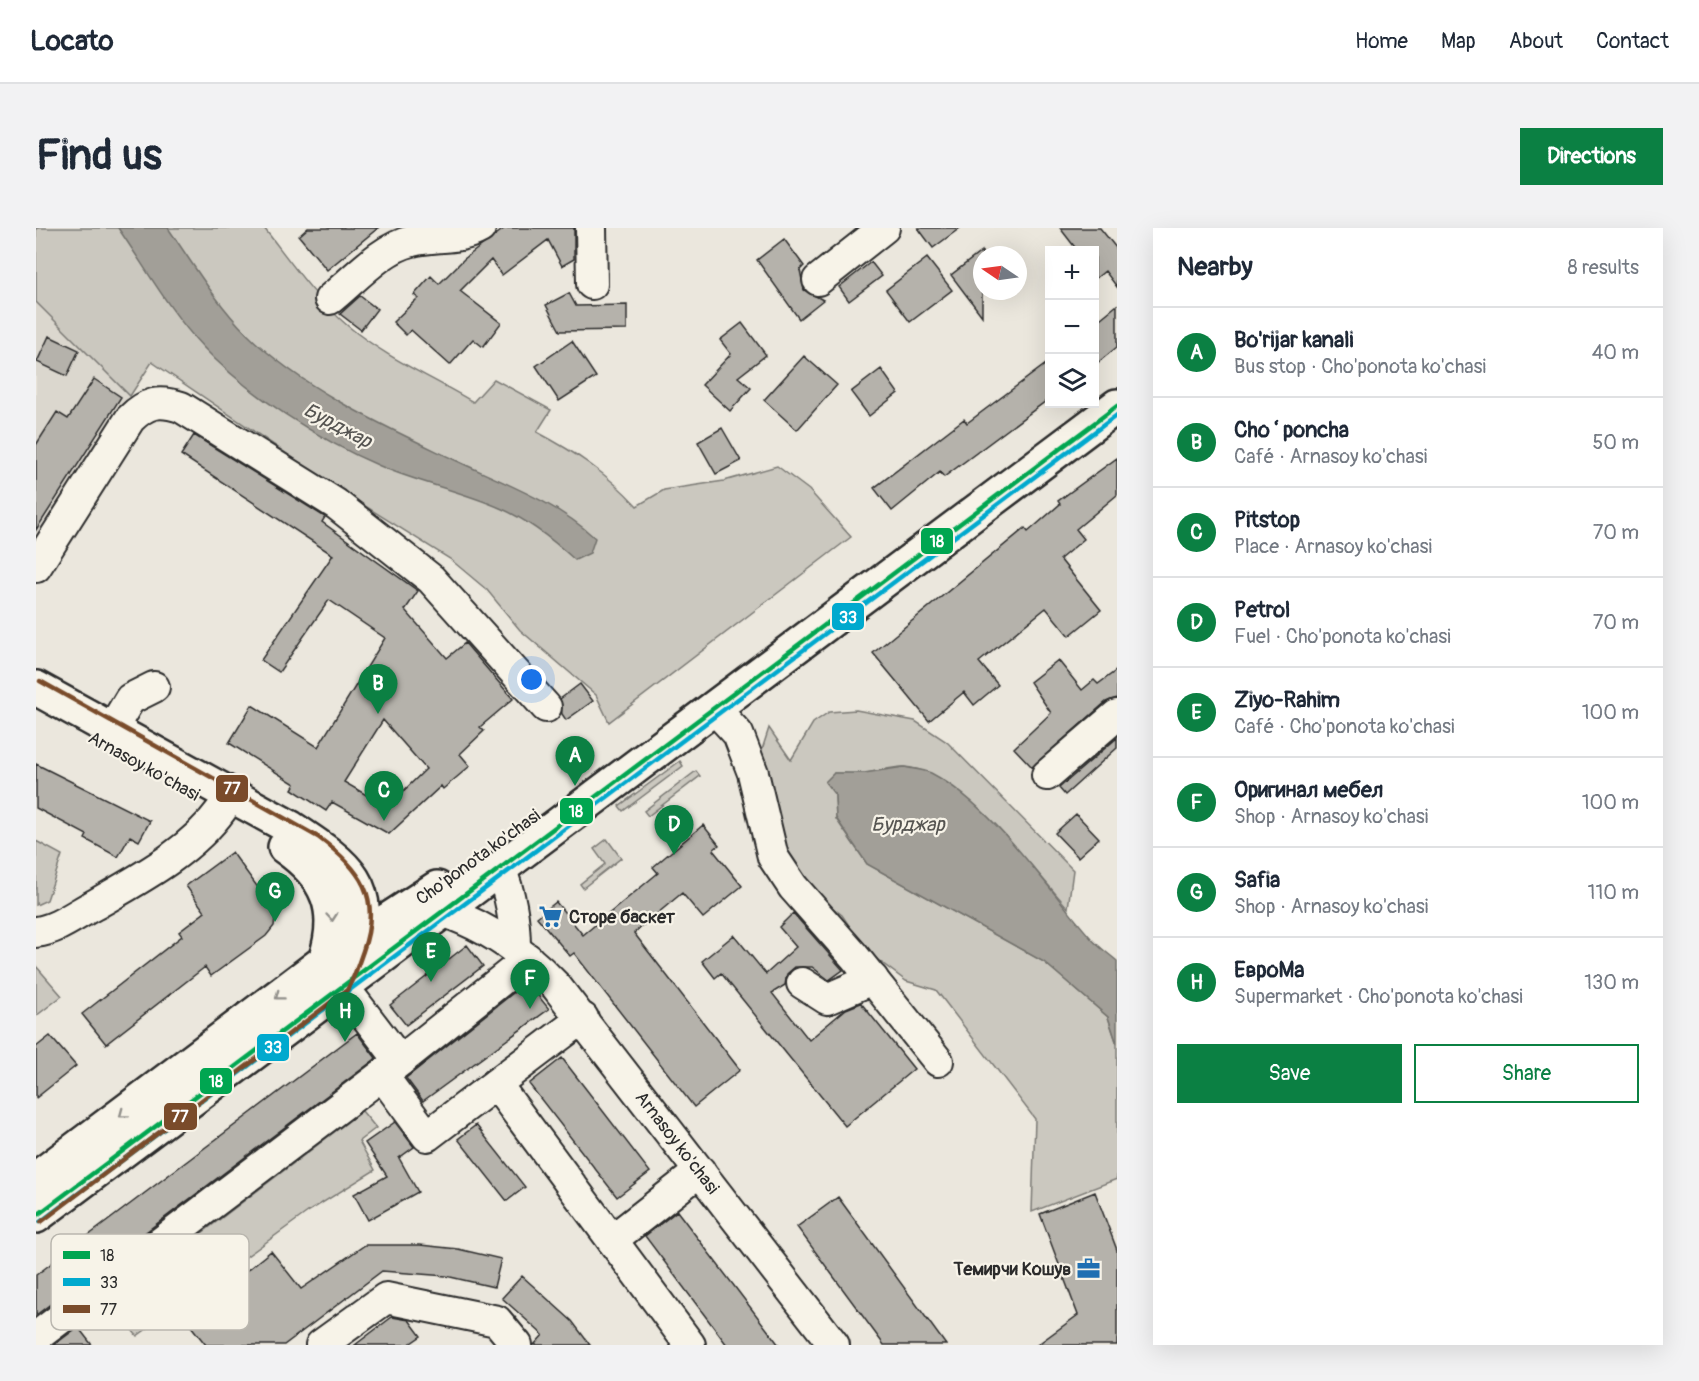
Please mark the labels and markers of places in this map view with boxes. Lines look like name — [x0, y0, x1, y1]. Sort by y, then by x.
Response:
pin: B — [358, 664, 398, 714]
pin: A — [556, 736, 594, 786]
pin: C — [364, 772, 404, 821]
pin: D — [654, 806, 694, 855]
pin: G — [256, 872, 294, 922]
supermarket icon: Сторе баскет — [538, 904, 564, 930]
place label: Сторе баскет — [569, 906, 676, 929]
pin: E — [412, 932, 450, 982]
pin: F — [510, 960, 550, 1009]
pin: H — [326, 992, 364, 1042]
office icon: Темирчи Кошув — [1076, 1256, 1102, 1282]
place label: Темирчи Кошув — [952, 1258, 1071, 1281]

